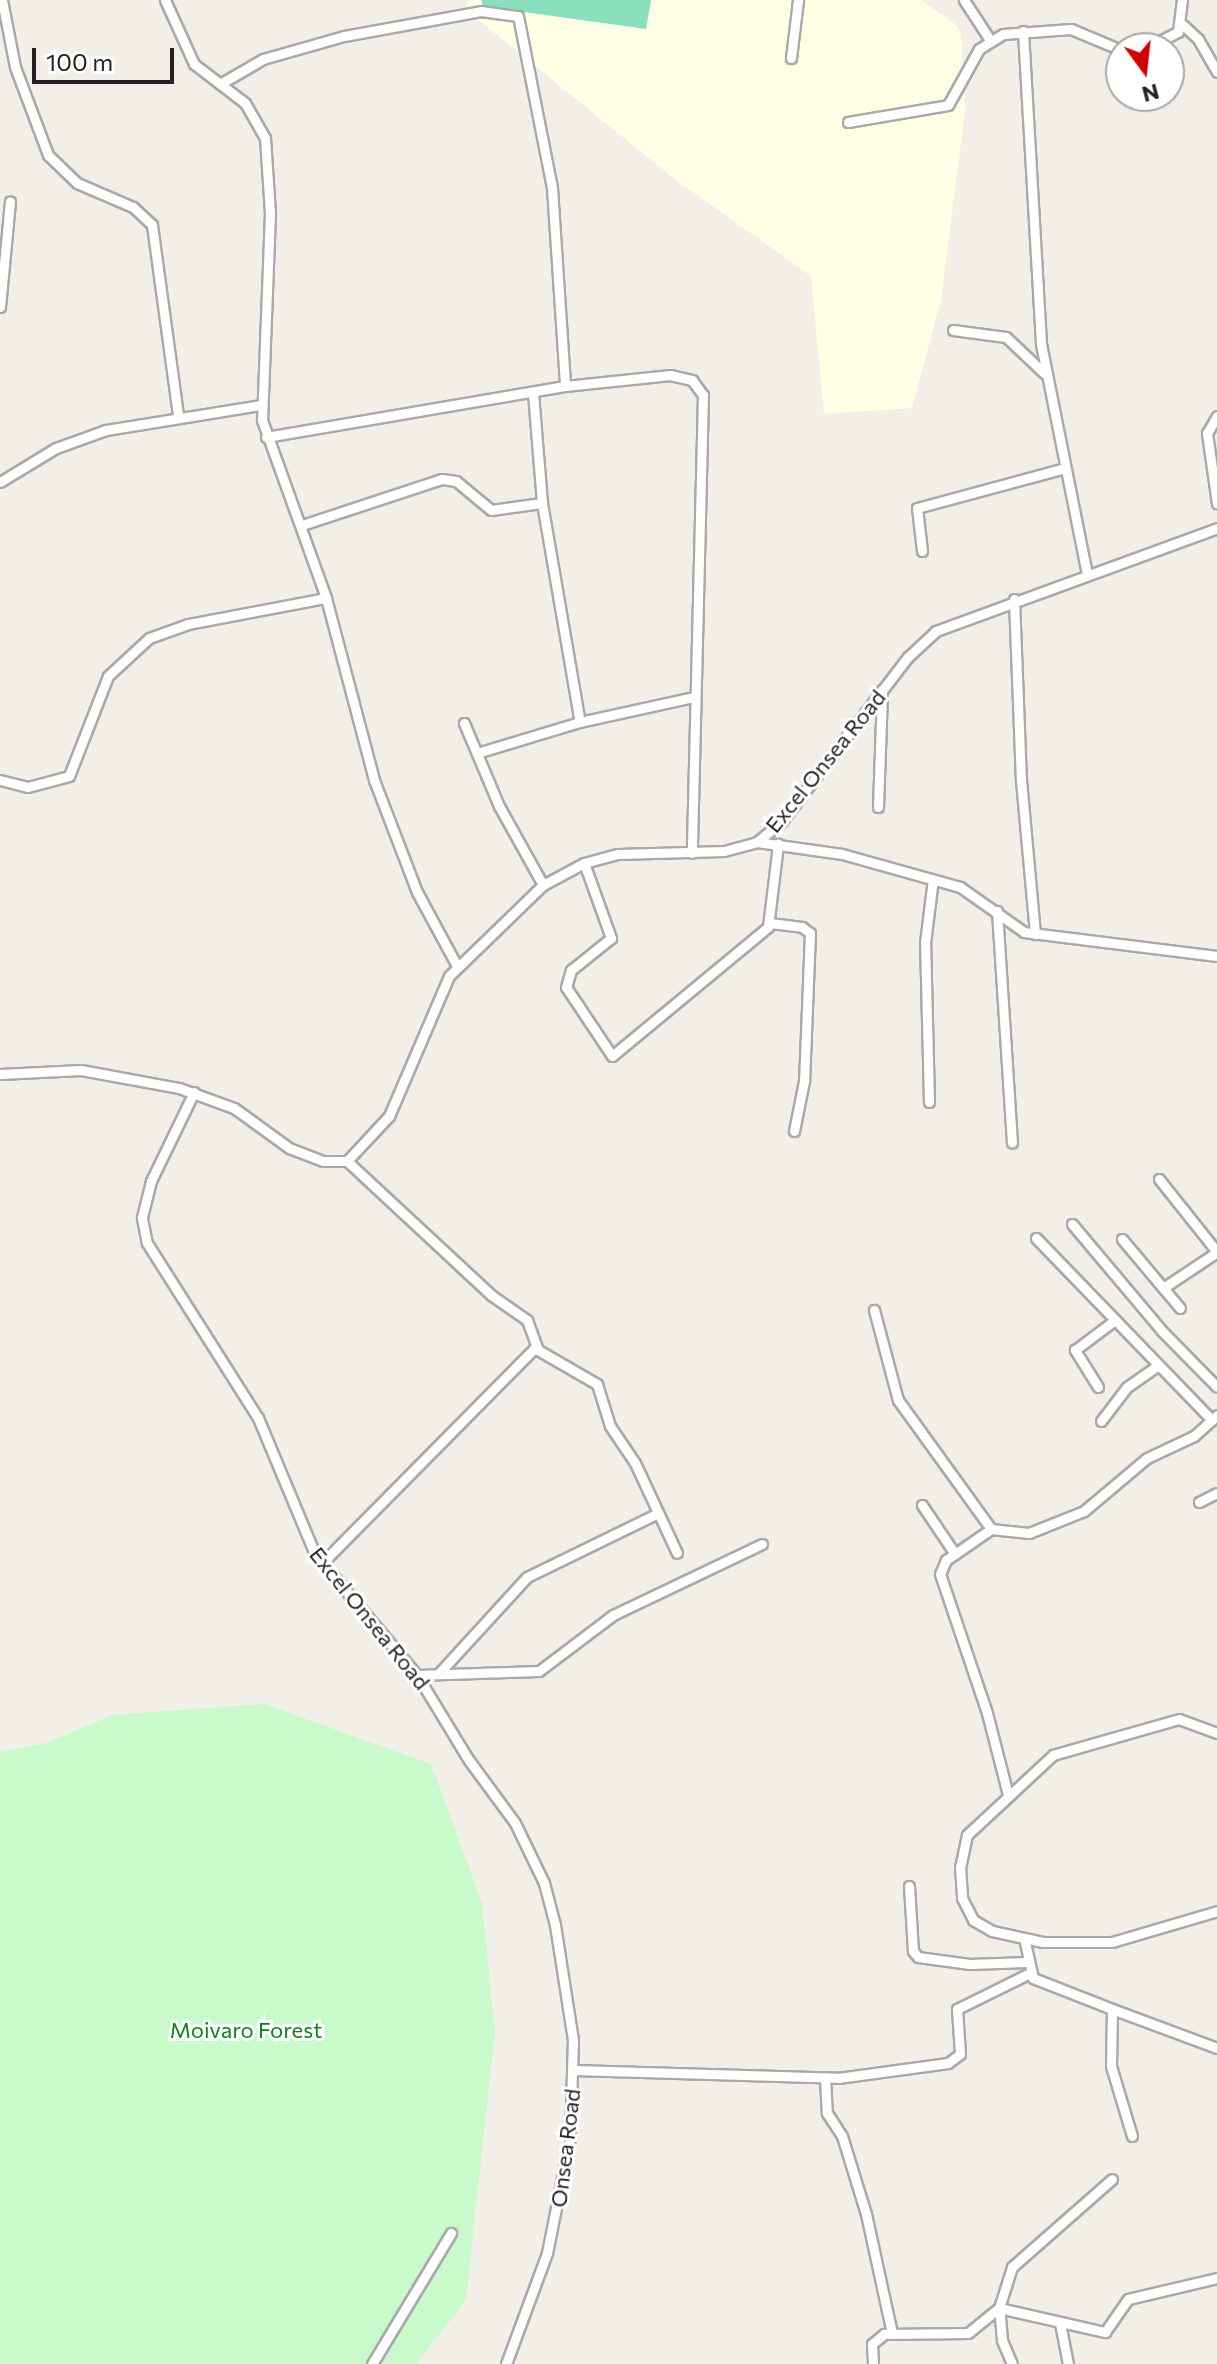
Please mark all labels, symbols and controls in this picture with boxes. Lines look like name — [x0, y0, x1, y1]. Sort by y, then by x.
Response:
scale bar — [36, 32, 178, 82]
north arrow — [1105, 32, 1185, 112]
text: 100 m — [46, 47, 113, 76]
text: N — [1139, 79, 1162, 109]
street label: Excel Onsea Road — [759, 684, 891, 838]
street label: Excel Onsea Road — [304, 1541, 436, 1695]
park label: Moivaro Forest — [170, 2017, 322, 2043]
street label: Onsea Road — [545, 2087, 585, 2209]

